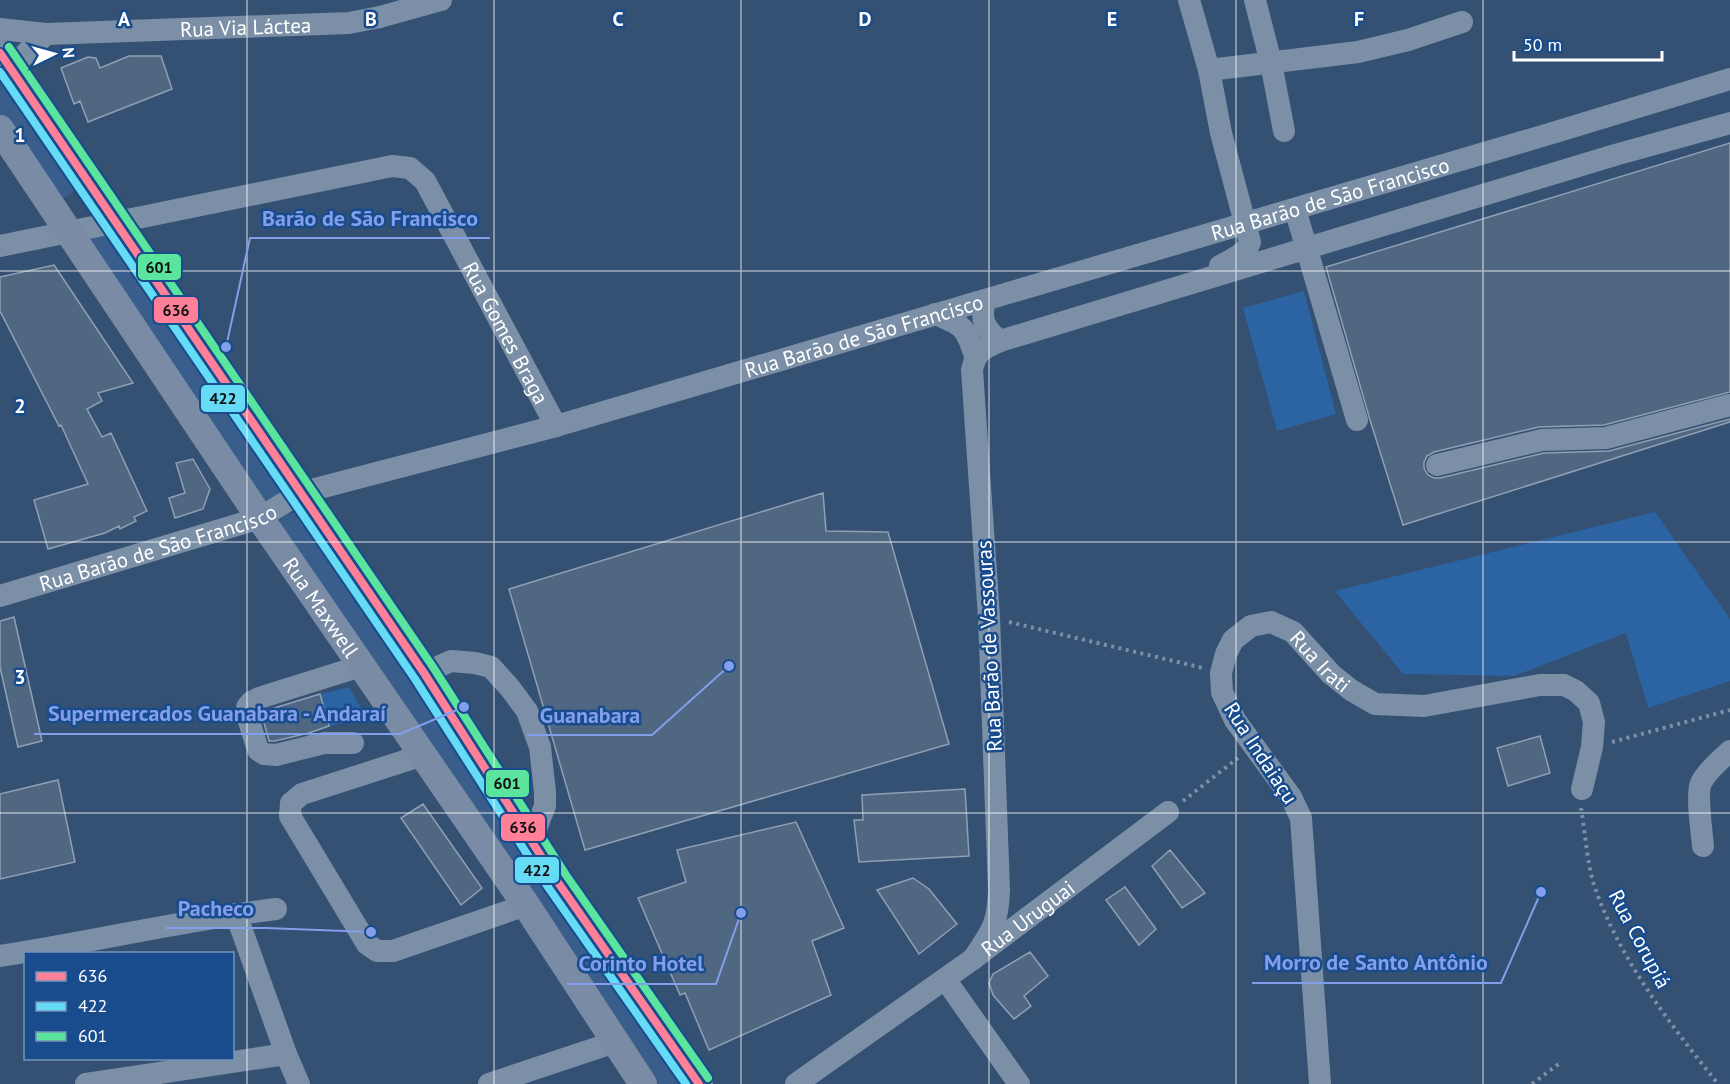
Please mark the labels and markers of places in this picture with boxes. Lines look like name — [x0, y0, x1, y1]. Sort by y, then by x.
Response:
callout: Barão de São Francisco — [250, 198, 490, 238]
callout: Supermercados Guanabara - Andaraí — [34, 694, 400, 734]
callout: Guanabara — [527, 695, 652, 735]
callout: Pacheco — [166, 888, 266, 928]
callout: Morro de Santo Antônio — [1252, 943, 1501, 983]
callout: Corinto Hotel — [567, 944, 716, 984]

